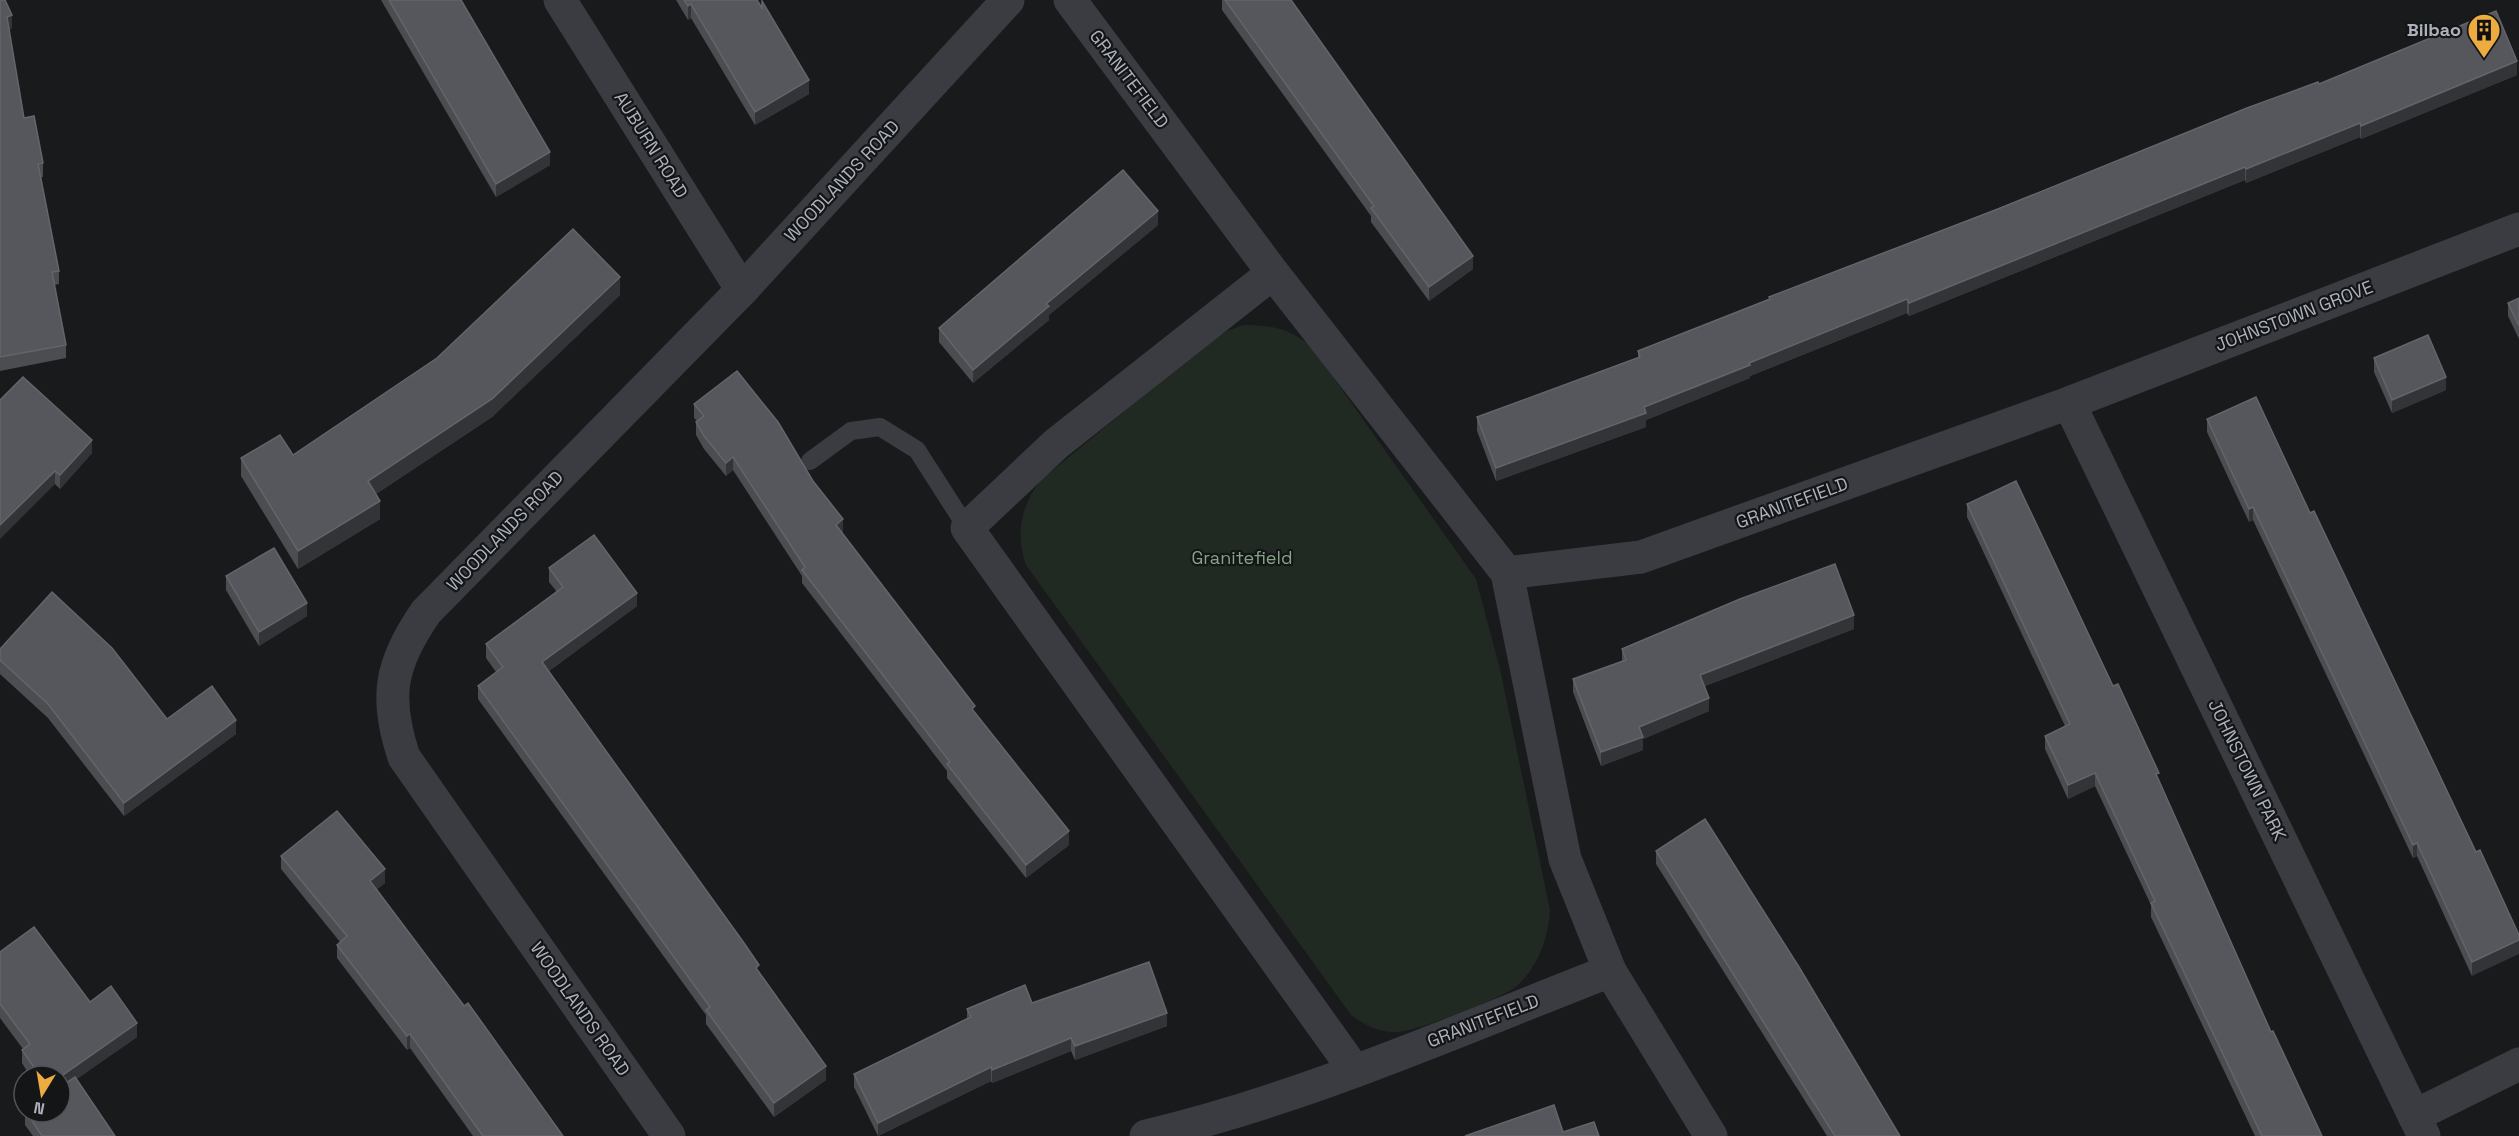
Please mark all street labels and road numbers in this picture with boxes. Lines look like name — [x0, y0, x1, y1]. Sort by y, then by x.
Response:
street label: GRANITEFIELD — [1085, 25, 1174, 133]
street label: AUBURN ROAD — [609, 87, 693, 202]
street label: WOODLANDS ROAD — [779, 115, 904, 246]
street label: JOHNSTOWN GROVE — [2212, 275, 2376, 356]
street label: WOODLANDS ROAD — [441, 466, 568, 596]
street label: GRANITEFIELD — [1733, 472, 1851, 533]
street label: JOHNSTOWN PARK — [2203, 695, 2292, 844]
street label: WOODLANDS ROAD — [526, 937, 635, 1080]
street label: GRANITEFIELD — [1424, 989, 1542, 1052]

